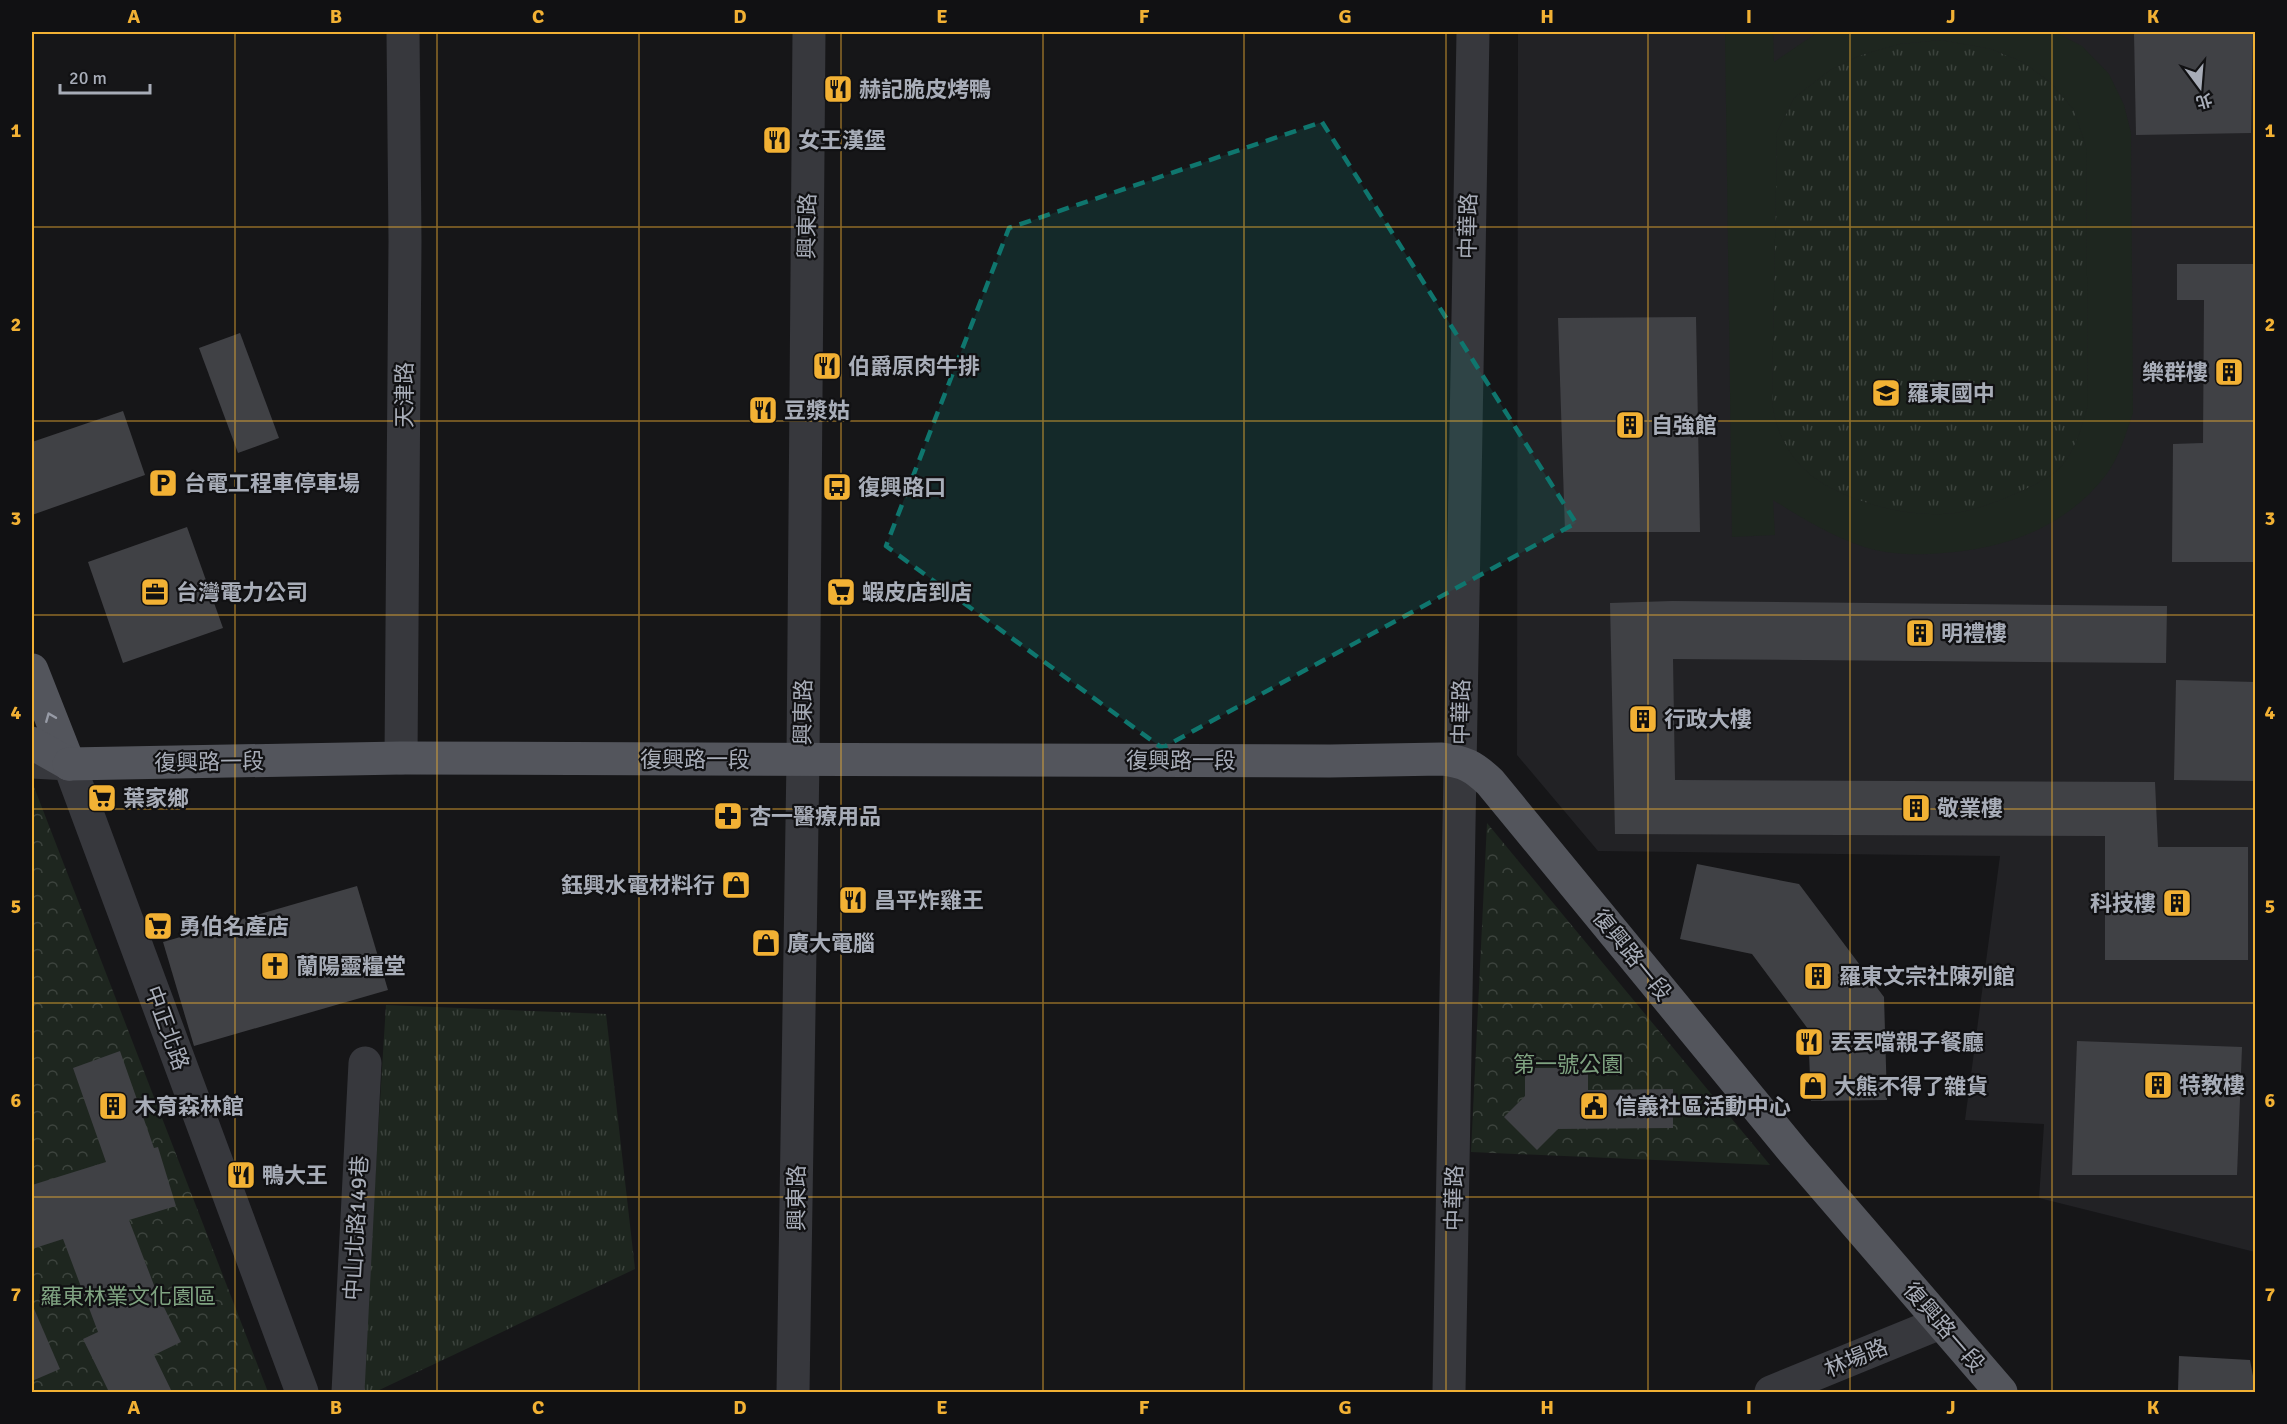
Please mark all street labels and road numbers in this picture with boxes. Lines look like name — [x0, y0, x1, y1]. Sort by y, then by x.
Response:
street label: 興東路 — [793, 193, 821, 259]
street label: 中華路 — [1454, 193, 1482, 259]
street label: 天津路 — [391, 362, 418, 428]
street label: 興東路 — [789, 679, 817, 745]
street label: 中華路 — [1447, 679, 1475, 745]
street label: 復興路一段 — [640, 746, 750, 773]
street label: 復興路一段 — [1126, 747, 1236, 774]
street label: 復興路一段 — [154, 748, 264, 776]
street label: 復興路一段 — [1587, 904, 1677, 1006]
street label: 中正北路 — [139, 982, 195, 1074]
street label: 中山北路149巷 — [339, 1155, 373, 1301]
street label: 興東路 — [783, 1165, 810, 1231]
street label: 中華路 — [1440, 1165, 1468, 1231]
street label: 復興路一段 — [1898, 1277, 1990, 1377]
street label: 林場路 — [1820, 1333, 1892, 1383]

